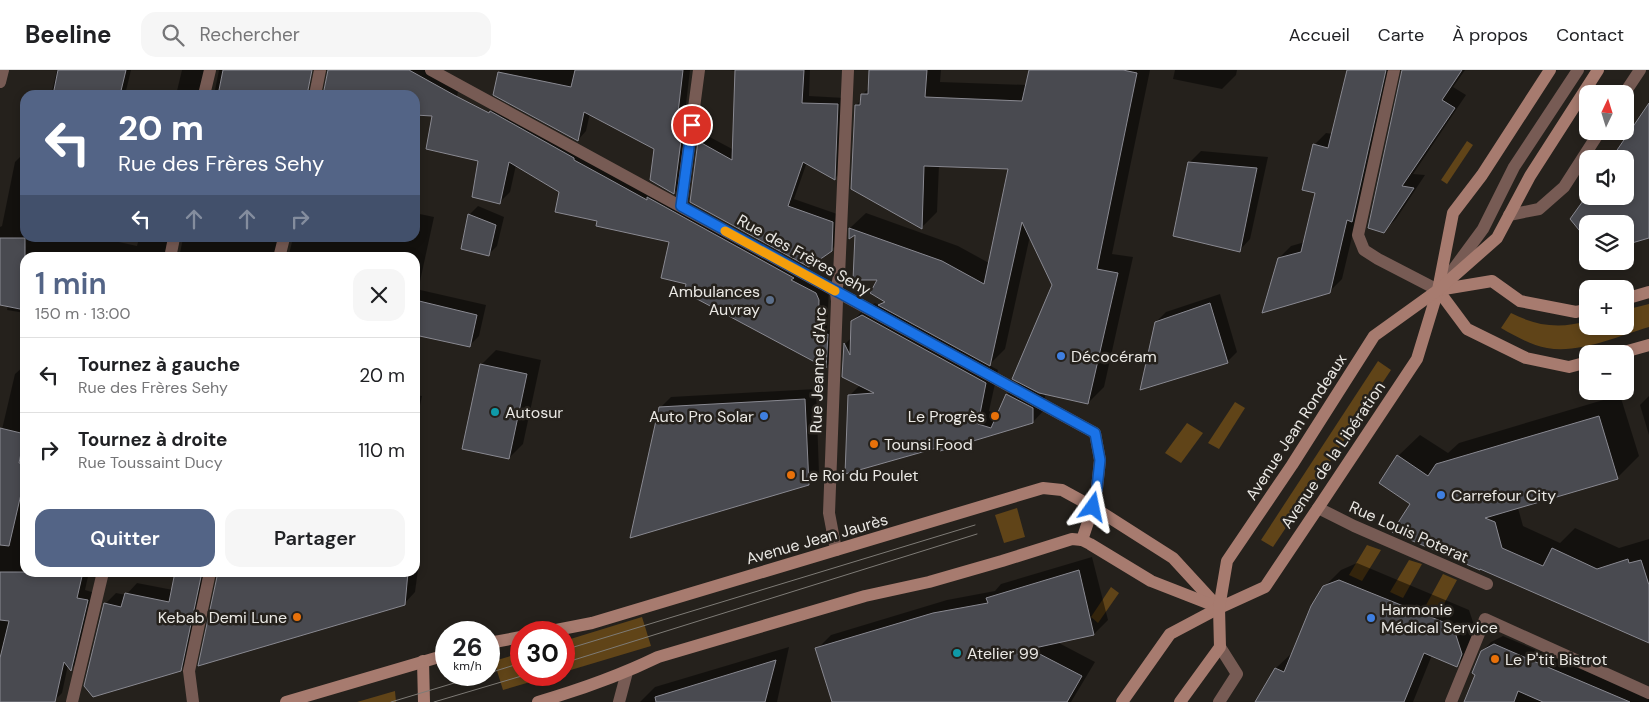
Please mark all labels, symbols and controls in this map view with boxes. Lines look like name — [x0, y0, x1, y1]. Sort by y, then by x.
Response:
search box — [141, 12, 491, 57]
text: Beeline — [25, 19, 111, 50]
icon: search — [159, 21, 187, 49]
text: Rechercher — [199, 22, 300, 47]
text: Accueil — [1289, 23, 1350, 47]
text: Carte — [1378, 23, 1424, 47]
text: À propos — [1452, 23, 1528, 47]
text: Contact — [1556, 23, 1624, 47]
north arrow — [1579, 85, 1634, 140]
map controls — [1579, 85, 1634, 400]
pin — [671, 104, 713, 146]
text: 20 m — [118, 105, 204, 151]
icon: left — [35, 110, 100, 175]
icon: arrive — [678, 111, 706, 139]
text: Rue des Frères Sehy — [118, 149, 324, 178]
button: sound — [1579, 150, 1634, 205]
icon: left — [127, 205, 155, 233]
icon: ahead — [180, 205, 208, 233]
icon: ahead — [233, 205, 261, 233]
icon: right — [286, 205, 314, 233]
street label: Rue des Frères Sehy — [733, 209, 875, 301]
button: layers — [1579, 215, 1634, 270]
text: 1 min — [35, 264, 107, 303]
button: close — [353, 269, 405, 321]
button: + — [1579, 280, 1634, 335]
place label: Ambulances Auvray — [668, 281, 760, 320]
marker: Ambulances Auvray — [764, 294, 776, 306]
text: 150 m · 13:00 — [35, 303, 130, 324]
street label: Rue Jeanne d'Arc — [805, 306, 831, 434]
button: − — [1579, 345, 1634, 400]
place label: Décocéram — [1071, 346, 1157, 367]
marker: Décocéram — [1055, 350, 1067, 362]
street label: Avenue Jean Rondeaux — [1241, 350, 1351, 504]
text: Tournez à gauche — [78, 352, 240, 377]
icon: left — [35, 361, 63, 389]
text: 20 m — [359, 363, 405, 388]
text: Rue des Frères Sehy — [78, 377, 228, 398]
street label: Avenue de la Libération — [1276, 377, 1390, 533]
place label: Autosur — [505, 402, 563, 423]
marker: Autosur — [489, 406, 501, 418]
place label: Auto Pro Solar — [649, 406, 754, 427]
place label: Le Progrès — [908, 406, 985, 427]
marker: Auto Pro Solar — [758, 410, 770, 422]
marker: Le Progrès — [989, 410, 1001, 422]
text: Tournez à droite — [78, 427, 228, 452]
place label: Tounsi Food — [884, 434, 973, 455]
icon: right — [35, 436, 63, 464]
text: 110 m — [358, 438, 405, 463]
marker: Tounsi Food — [868, 438, 880, 450]
text: Rue Toussaint Ducy — [78, 452, 223, 473]
place label: Le Roi du Poulet — [801, 465, 919, 486]
marker: Le Roi du Poulet — [785, 469, 797, 481]
position arrow — [1066, 480, 1118, 532]
place label: Carrefour City — [1451, 485, 1556, 506]
marker: Carrefour City — [1435, 489, 1447, 501]
street label: Rue Louis Poterat — [1346, 496, 1472, 568]
button: Quitter — [35, 509, 215, 567]
button: Partager — [225, 509, 405, 567]
street label: Avenue Jean Jaurès — [744, 509, 890, 569]
place label: Harmonie Médical Service — [1381, 599, 1498, 638]
place label: Kebab Demi Lune — [158, 607, 287, 628]
marker: Kebab Demi Lune — [291, 611, 303, 623]
marker: Harmonie Médical Service — [1365, 612, 1377, 624]
speed limit sign: 30 — [510, 621, 575, 686]
text: 26 — [452, 631, 483, 664]
place label: Atelier 99 — [967, 643, 1039, 664]
marker: Atelier 99 — [951, 647, 963, 659]
place label: Le P'tit Bistrot — [1505, 649, 1607, 670]
marker: Le P'tit Bistrot — [1489, 653, 1501, 665]
text: km/h — [453, 658, 482, 674]

